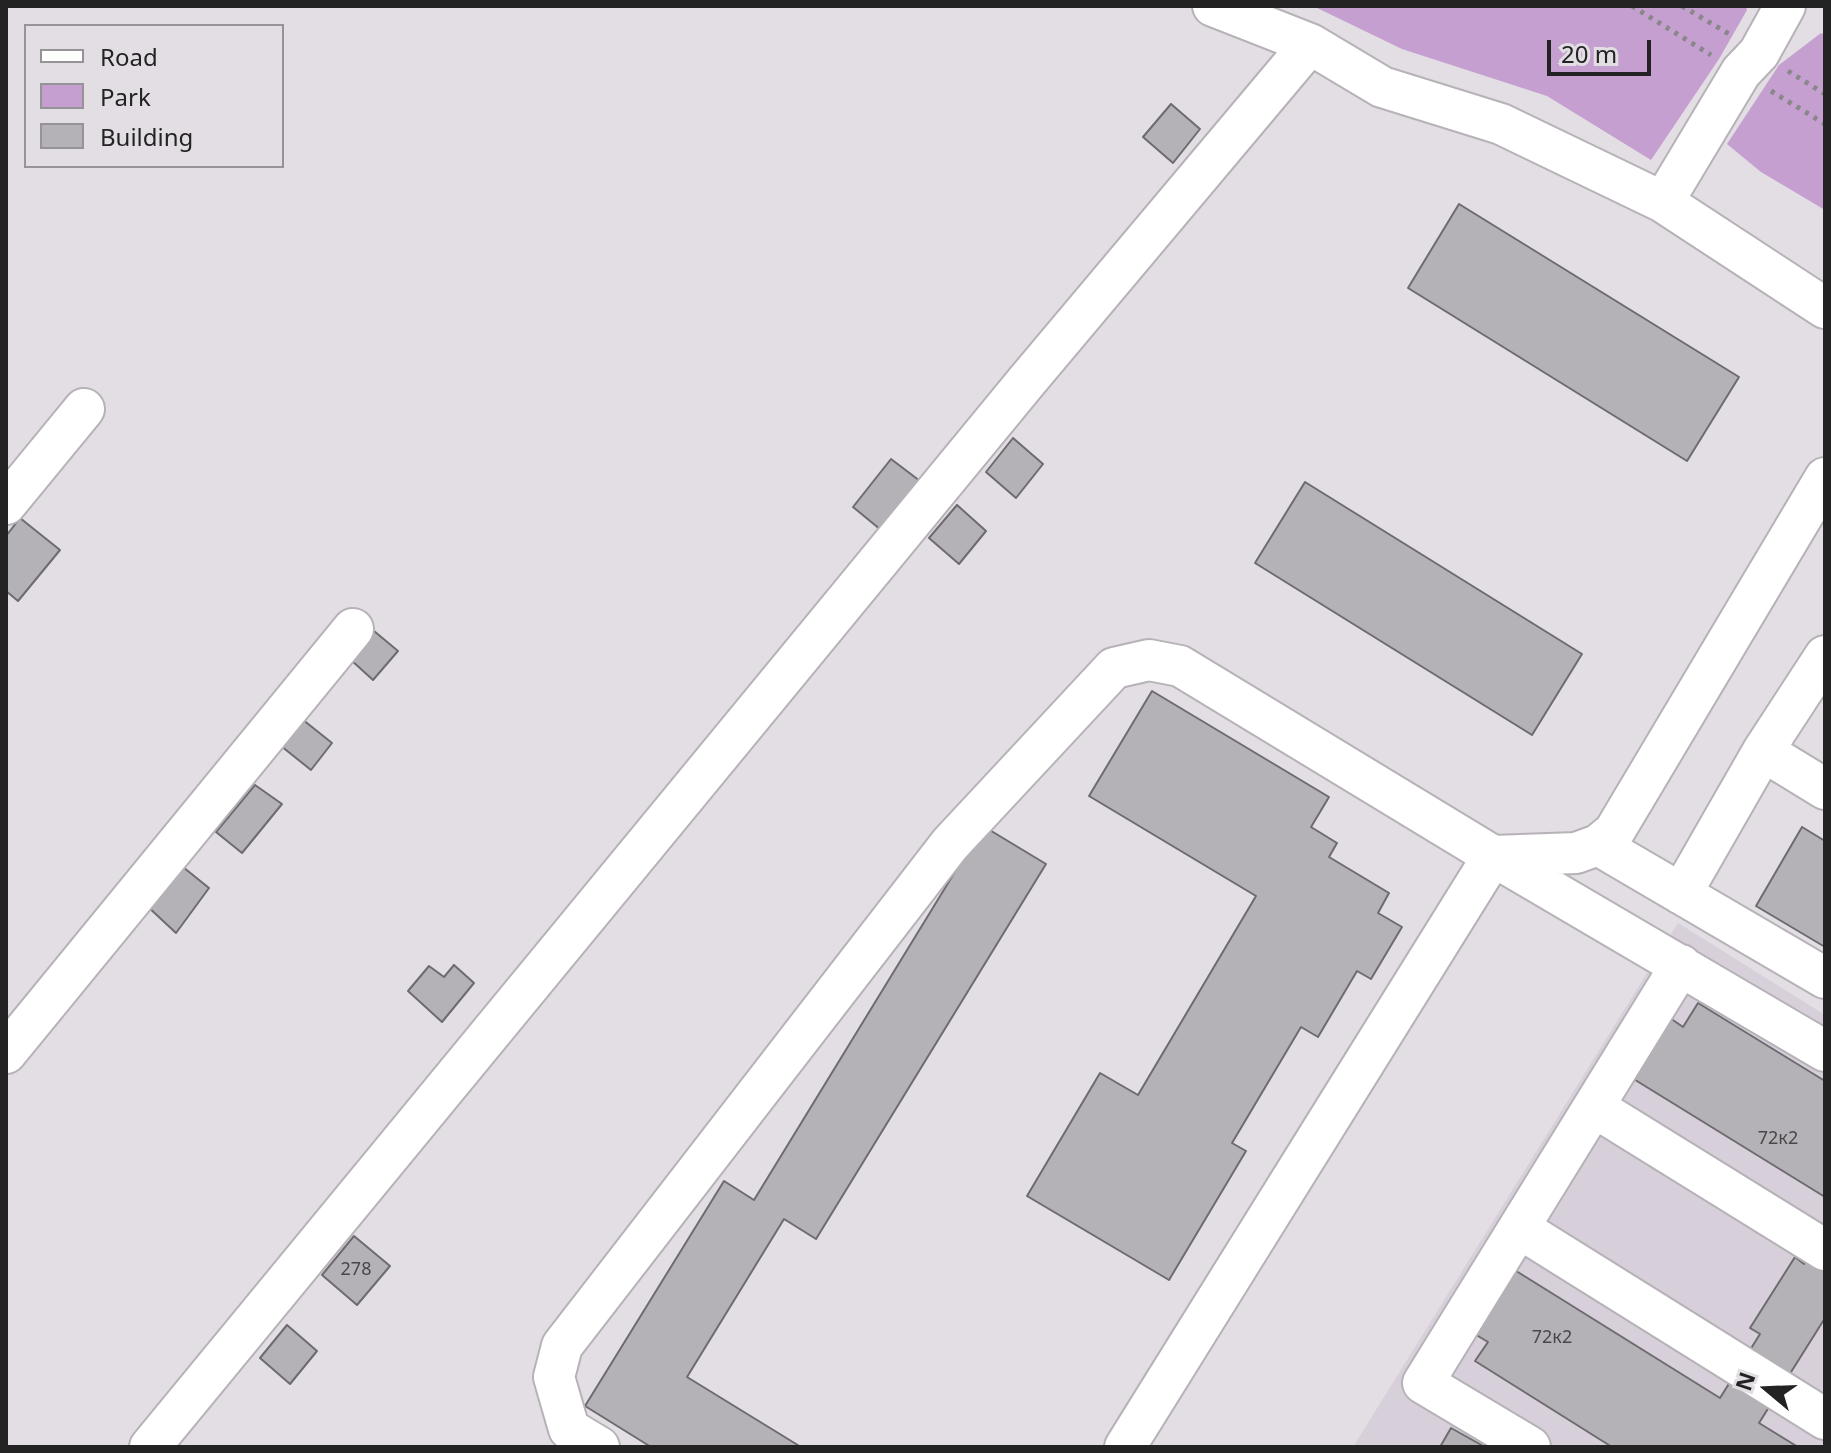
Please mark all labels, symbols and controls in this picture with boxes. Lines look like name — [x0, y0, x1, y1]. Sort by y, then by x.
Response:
legend — [24, 24, 284, 168]
scale bar — [1551, 24, 1655, 74]
text: 20 m — [1561, 37, 1617, 70]
text: Road — [100, 40, 158, 73]
text: Park — [100, 80, 151, 113]
text: Building — [100, 120, 193, 153]
house number: 72к2 — [1758, 1128, 1798, 1150]
house number: 278 — [341, 1259, 371, 1281]
house number: 72к2 — [1532, 1327, 1572, 1349]
north arrow — [1727, 1349, 1807, 1429]
text: N — [1727, 1368, 1761, 1395]

